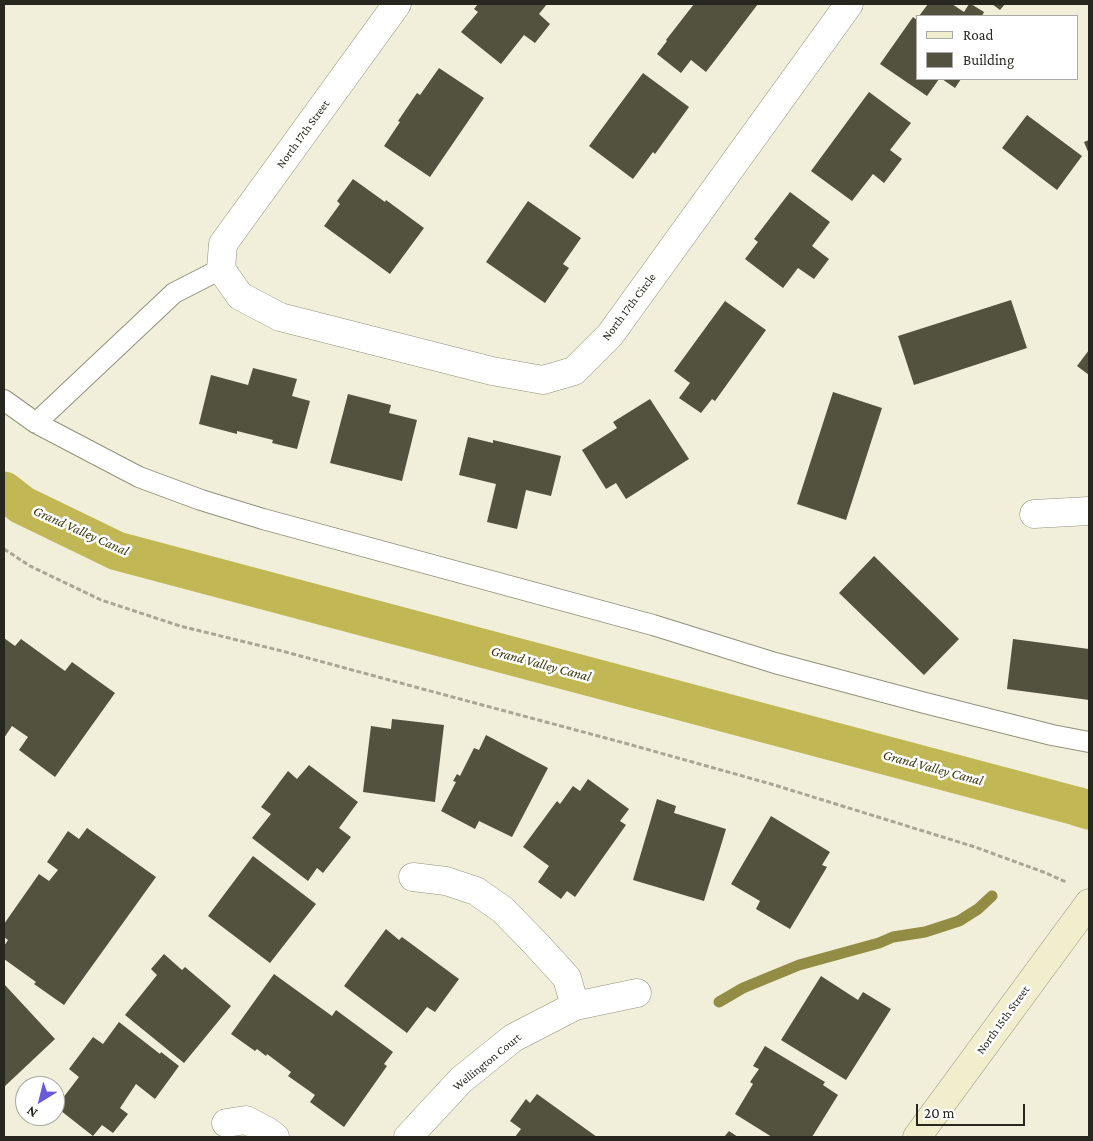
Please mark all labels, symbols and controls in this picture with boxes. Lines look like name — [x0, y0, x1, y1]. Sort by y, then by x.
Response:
legend — [916, 15, 1078, 80]
text: Road — [963, 27, 993, 43]
text: Building — [963, 52, 1014, 68]
street label: North 17th Street — [273, 97, 333, 171]
street label: North 17th Circle — [599, 271, 659, 343]
water label: Grand Valley Canal — [31, 502, 131, 560]
water label: Grand Valley Canal — [489, 643, 593, 685]
water label: Grand Valley Canal — [881, 747, 985, 789]
street label: North 15th Street — [973, 983, 1033, 1057]
street label: Wellington Court — [450, 1030, 524, 1094]
north arrow — [15, 1076, 65, 1126]
scale bar — [918, 1094, 1027, 1126]
text: N — [23, 1103, 40, 1122]
text: 20 m — [924, 1105, 955, 1121]

